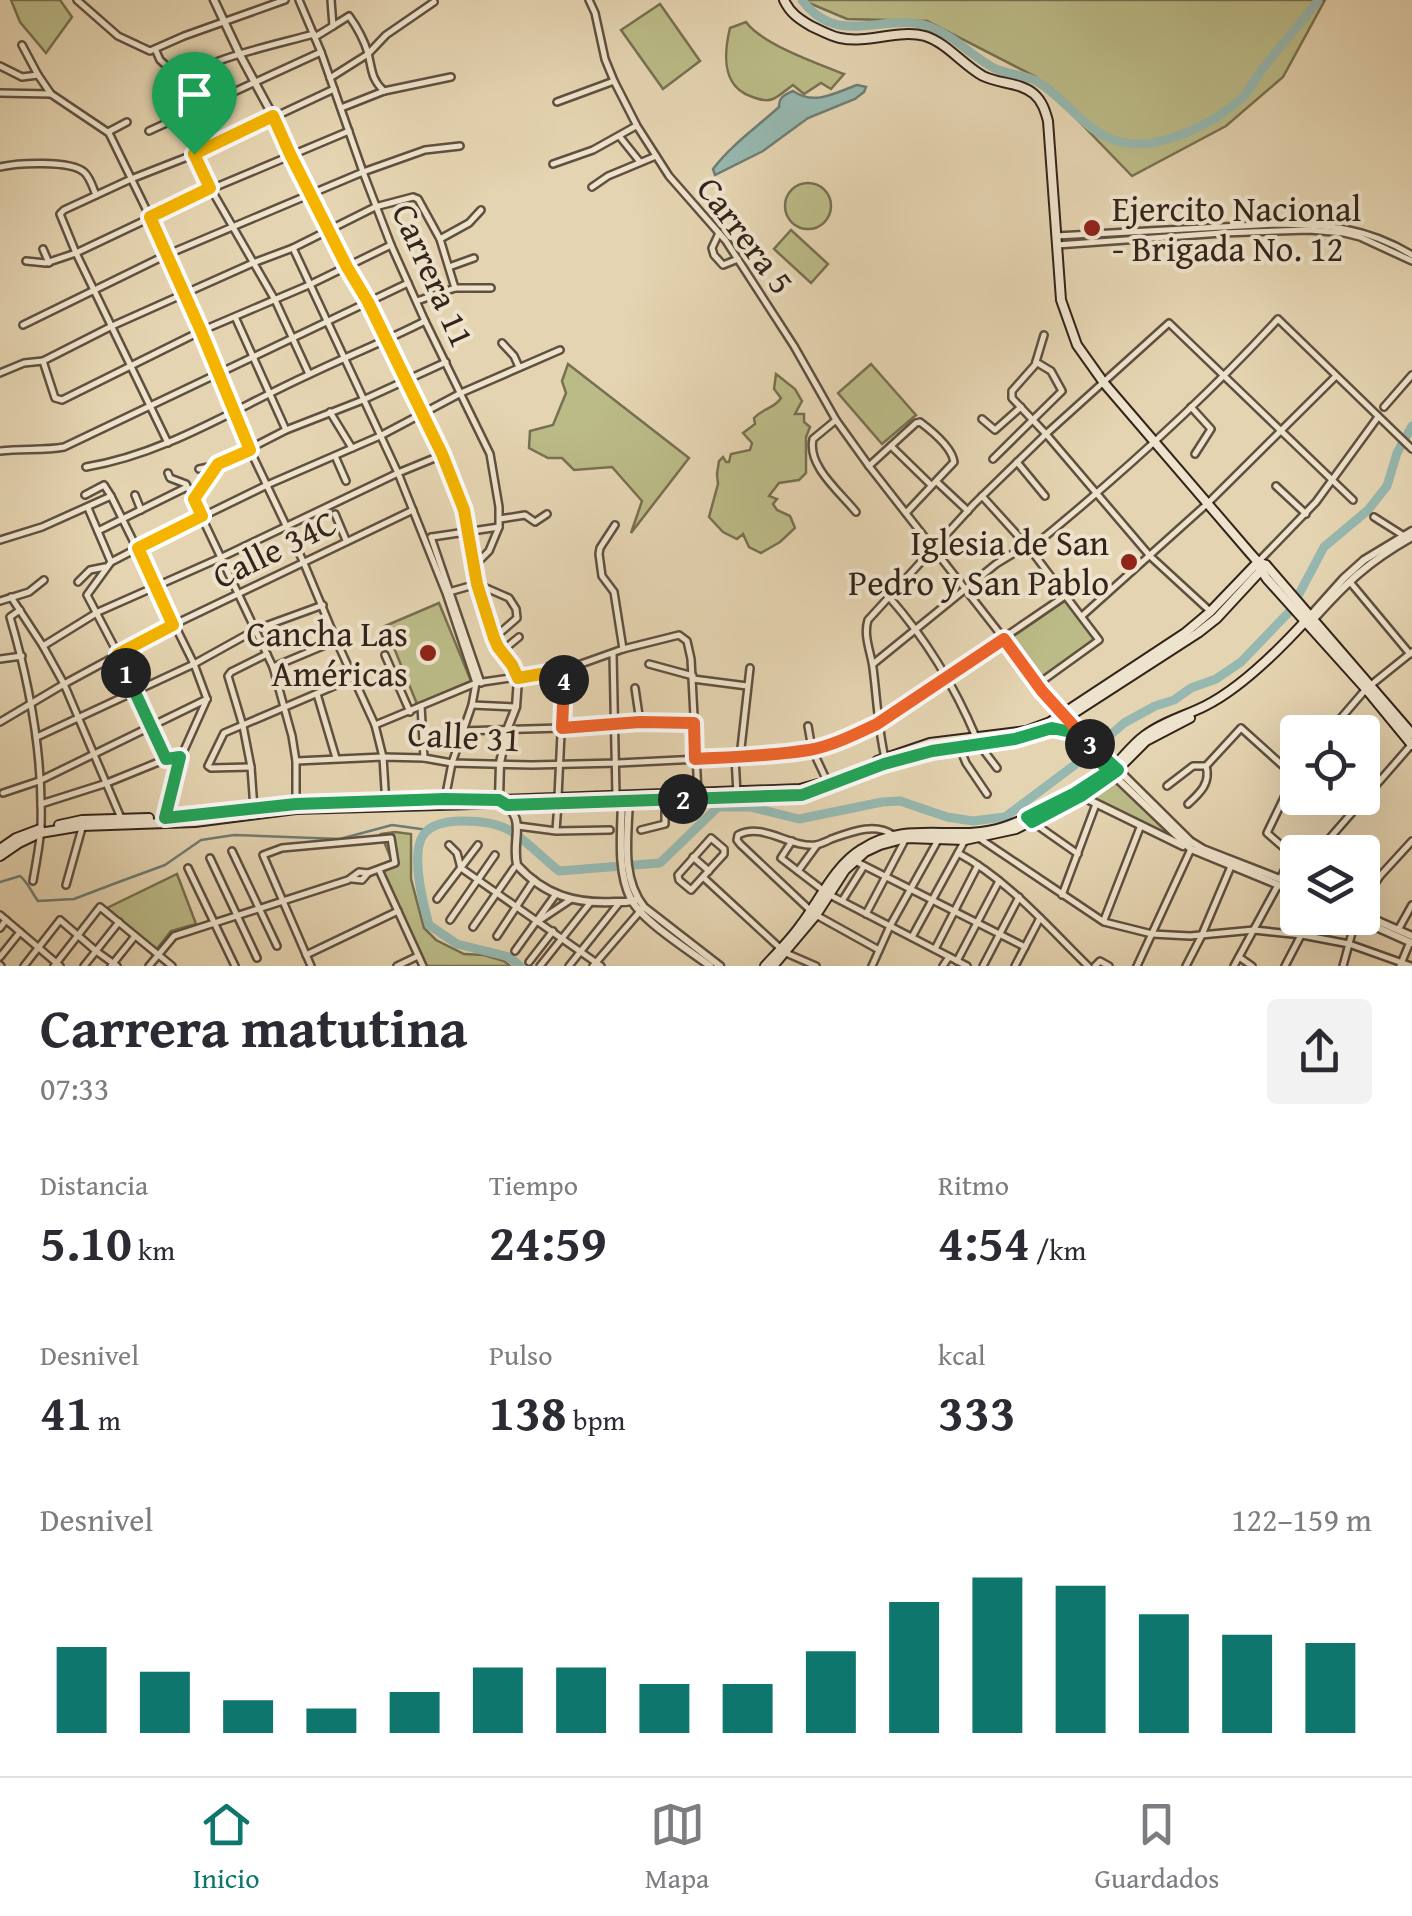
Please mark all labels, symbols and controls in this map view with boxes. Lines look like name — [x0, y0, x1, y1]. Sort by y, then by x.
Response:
pin — [152, 52, 237, 155]
icon: arrive — [167, 67, 222, 122]
street label: Carrera 5 — [685, 166, 807, 304]
place label: Ejercito Nacional - Brigada No. 12 — [1112, 183, 1362, 274]
street label: Carrera 11 — [380, 195, 488, 355]
marker: Ejercito Nacional - Brigada No. 12 — [1081, 217, 1103, 239]
street label: Calle 34C — [203, 497, 345, 601]
place label: Iglesia de San Pedro y San Pablo — [848, 517, 1109, 608]
marker: Iglesia de San Pedro y San Pablo — [1118, 551, 1140, 573]
place label: Cancha Las Américas — [246, 608, 408, 699]
marker: Cancha Las Américas — [417, 642, 439, 664]
pin: 1 — [101, 648, 151, 698]
text: 1 — [119, 652, 133, 693]
pin: 4 — [539, 655, 589, 705]
text: 4 — [557, 659, 571, 700]
street label: Calle 31 — [406, 708, 522, 764]
map controls — [1280, 715, 1380, 935]
button: locate — [1280, 715, 1380, 815]
pin: 3 — [1065, 719, 1115, 769]
text: 3 — [1083, 723, 1097, 764]
pin: 2 — [658, 774, 708, 824]
text: 2 — [676, 778, 690, 819]
button: layers — [1280, 835, 1380, 935]
text: Carrera matutina — [40, 987, 467, 1067]
button: share — [1267, 999, 1372, 1104]
text: 07:33 — [40, 1065, 109, 1112]
text: Distancia — [40, 1164, 148, 1205]
text: Tiempo — [489, 1164, 578, 1205]
text: Ritmo — [938, 1164, 1009, 1205]
text: 5.10 — [40, 1205, 132, 1278]
text: 24:59 — [489, 1205, 607, 1278]
text: 4:54 — [938, 1205, 1030, 1278]
text: km — [132, 1229, 175, 1270]
text: /km — [1030, 1229, 1086, 1270]
text: Desnivel — [40, 1334, 139, 1375]
text: Pulso — [489, 1334, 552, 1375]
text: kcal — [938, 1334, 986, 1375]
text: 41 — [40, 1375, 92, 1448]
text: 138 — [489, 1375, 567, 1448]
text: 333 — [938, 1375, 1016, 1448]
text: m — [92, 1399, 121, 1440]
text: bpm — [567, 1399, 625, 1440]
text: Desnivel — [40, 1496, 153, 1543]
text: 122–159 m — [1231, 1496, 1372, 1543]
tab: Inicio — [193, 1797, 259, 1898]
tab: Mapa — [645, 1797, 709, 1898]
tab: Guardados — [1095, 1797, 1219, 1898]

